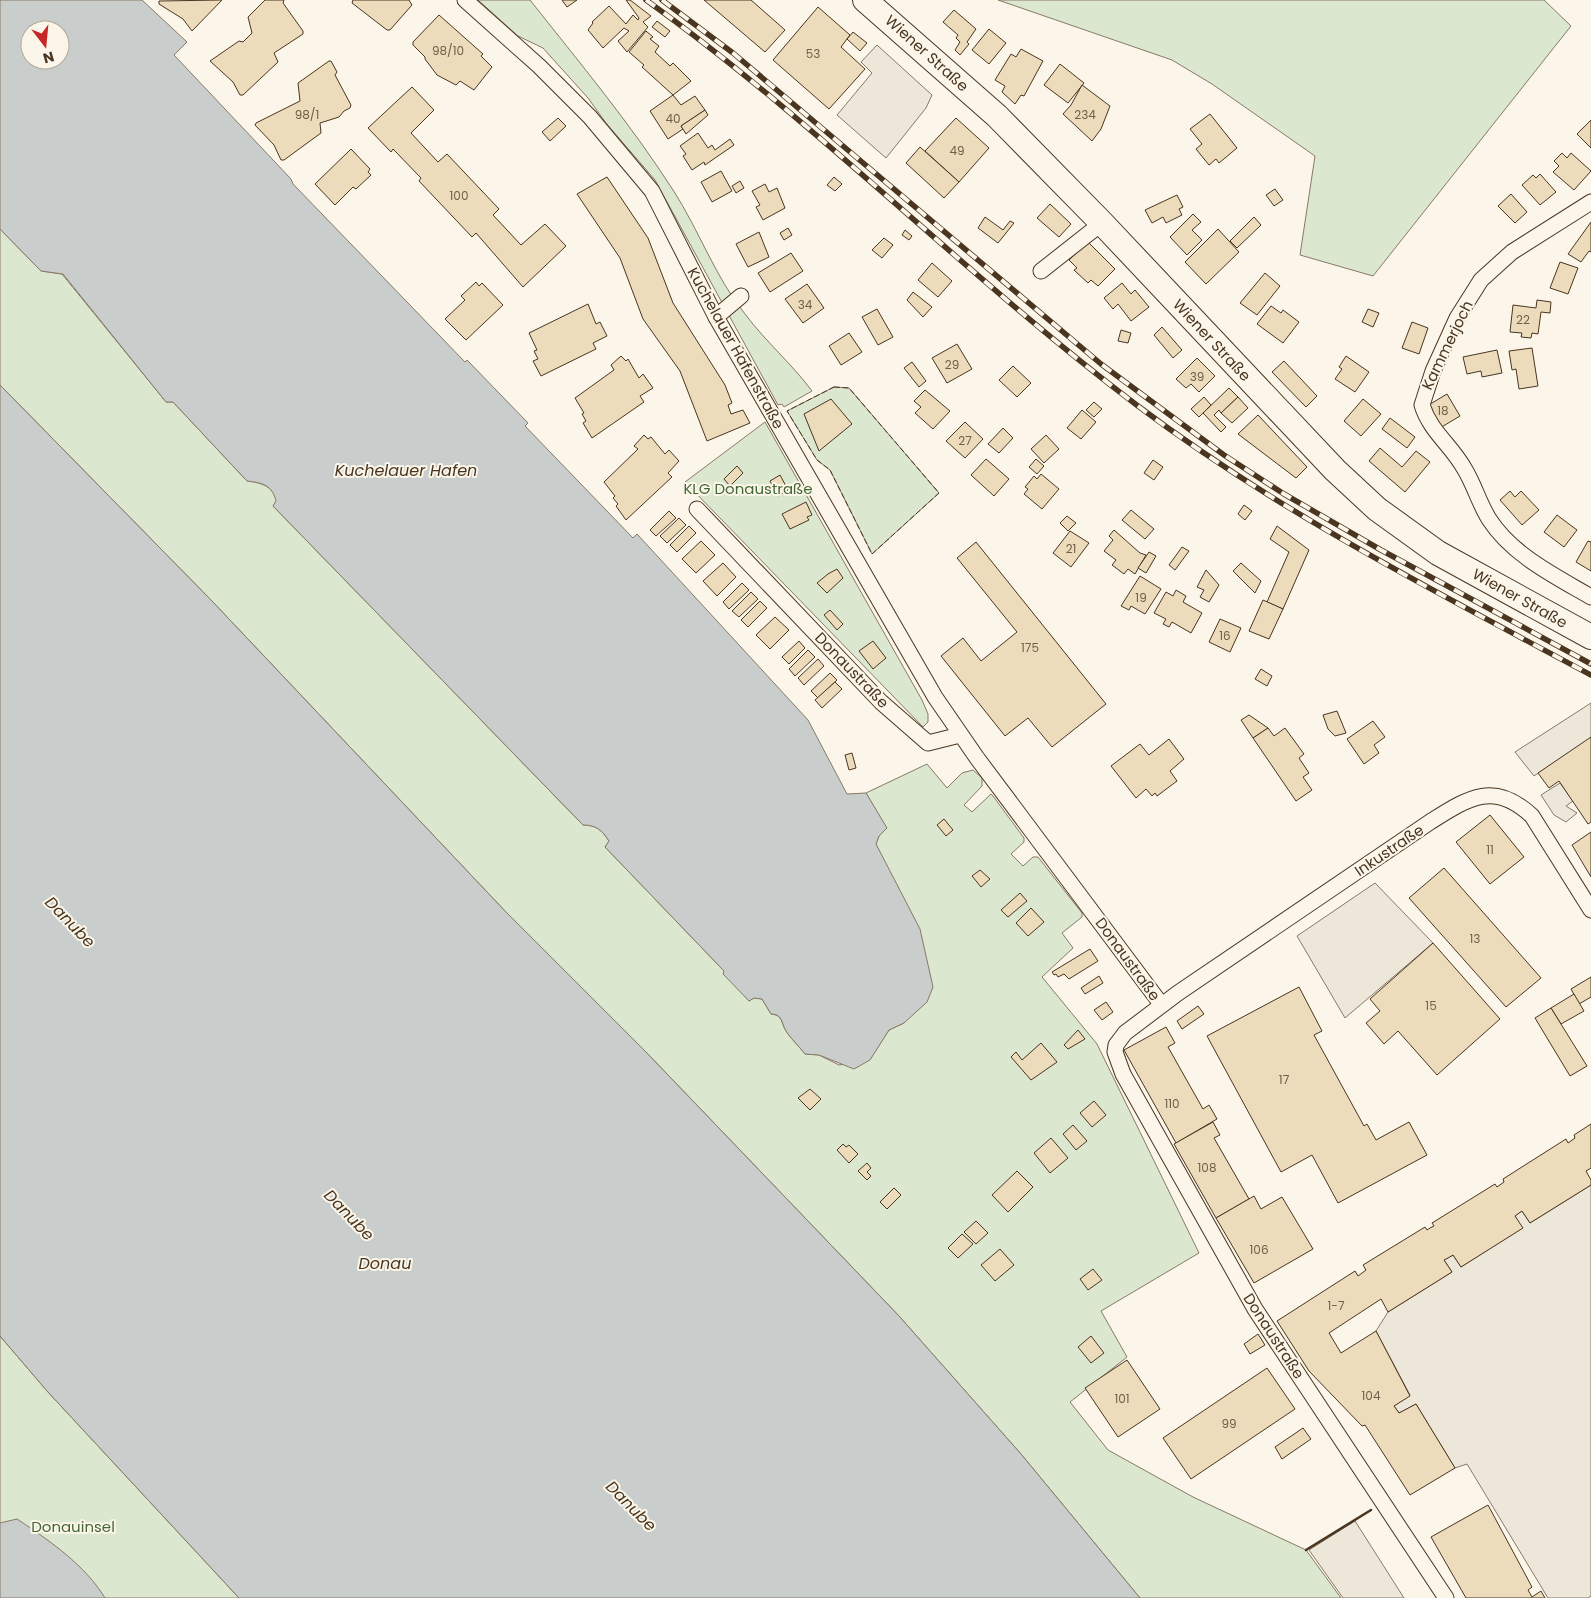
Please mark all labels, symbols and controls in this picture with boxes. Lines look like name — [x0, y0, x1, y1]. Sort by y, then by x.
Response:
street label: Wiener Straße — [881, 10, 973, 96]
north arrow — [20, 20, 70, 70]
house number: 98/10 — [432, 42, 464, 59]
house number: 53 — [806, 45, 820, 62]
text: N — [41, 46, 56, 69]
house number: 98/1 — [295, 106, 319, 123]
house number: 234 — [1074, 106, 1096, 123]
house number: 40 — [665, 110, 681, 127]
house number: 49 — [949, 142, 965, 159]
house number: 100 — [450, 187, 468, 204]
street label: Kuchelauer Hafenstraße — [683, 263, 789, 433]
street label: Wiener Straße — [1168, 294, 1256, 386]
house number: 34 — [798, 296, 813, 313]
street label: Kammerjoch — [1416, 297, 1478, 393]
house number: 22 — [1516, 311, 1530, 328]
house number: 29 — [945, 356, 959, 373]
house number: 39 — [1190, 368, 1204, 385]
house number: 18 — [1437, 402, 1449, 419]
house number: 27 — [958, 432, 972, 449]
water label: Kuchelauer Hafen — [335, 459, 477, 482]
park label: KLG Donaustraße — [683, 478, 813, 499]
house number: 21 — [1066, 540, 1076, 557]
street label: Wiener Straße — [1469, 563, 1571, 633]
house number: 19 — [1135, 589, 1147, 606]
street label: Donaustraße — [810, 627, 894, 713]
house number: 16 — [1219, 627, 1231, 644]
house number: 175 — [1021, 639, 1039, 656]
street label: Inkustraße — [1350, 819, 1428, 881]
house number: 11 — [1486, 841, 1494, 858]
water label: Danube — [40, 891, 100, 953]
street label: Donaustraße — [1091, 913, 1165, 1005]
house number: 13 — [1470, 930, 1480, 947]
house number: 15 — [1425, 997, 1437, 1014]
house number: 17 — [1279, 1071, 1290, 1088]
house number: 110 — [1164, 1095, 1180, 1112]
house number: 108 — [1198, 1159, 1216, 1176]
water label: Danube — [319, 1184, 379, 1246]
house number: 106 — [1250, 1241, 1269, 1258]
water label: Donau — [359, 1252, 411, 1275]
street label: Donaustraße — [1238, 1289, 1310, 1383]
house number: 1-7 — [1327, 1297, 1345, 1314]
house number: 104 — [1362, 1387, 1381, 1404]
house number: 101 — [1114, 1390, 1130, 1407]
house number: 99 — [1221, 1415, 1237, 1432]
water label: Danube — [600, 1475, 662, 1537]
park label: Donauinsel — [31, 1516, 115, 1537]

